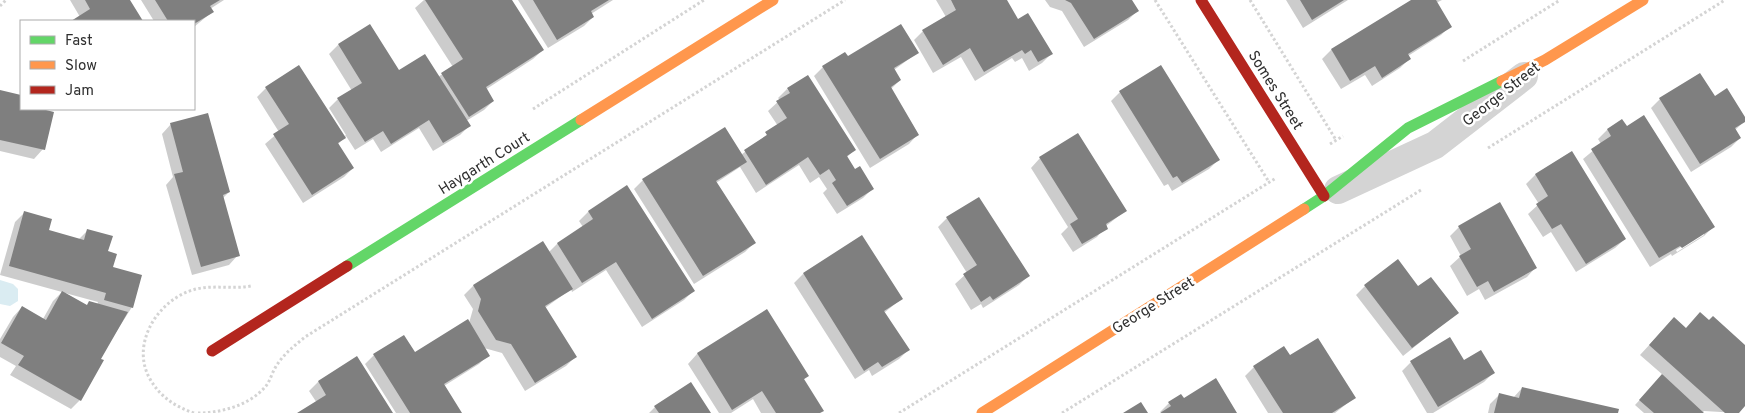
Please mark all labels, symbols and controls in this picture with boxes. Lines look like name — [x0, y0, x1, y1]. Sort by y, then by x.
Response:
legend — [20, 20, 195, 110]
text: Fast — [65, 32, 93, 51]
street label: Somes Street — [1243, 48, 1307, 134]
text: Slow — [65, 57, 97, 76]
street label: George Street — [1459, 59, 1545, 132]
text: Jam — [65, 82, 94, 101]
street label: Haygarth Court — [436, 129, 534, 200]
street label: George Street — [1109, 273, 1199, 339]

